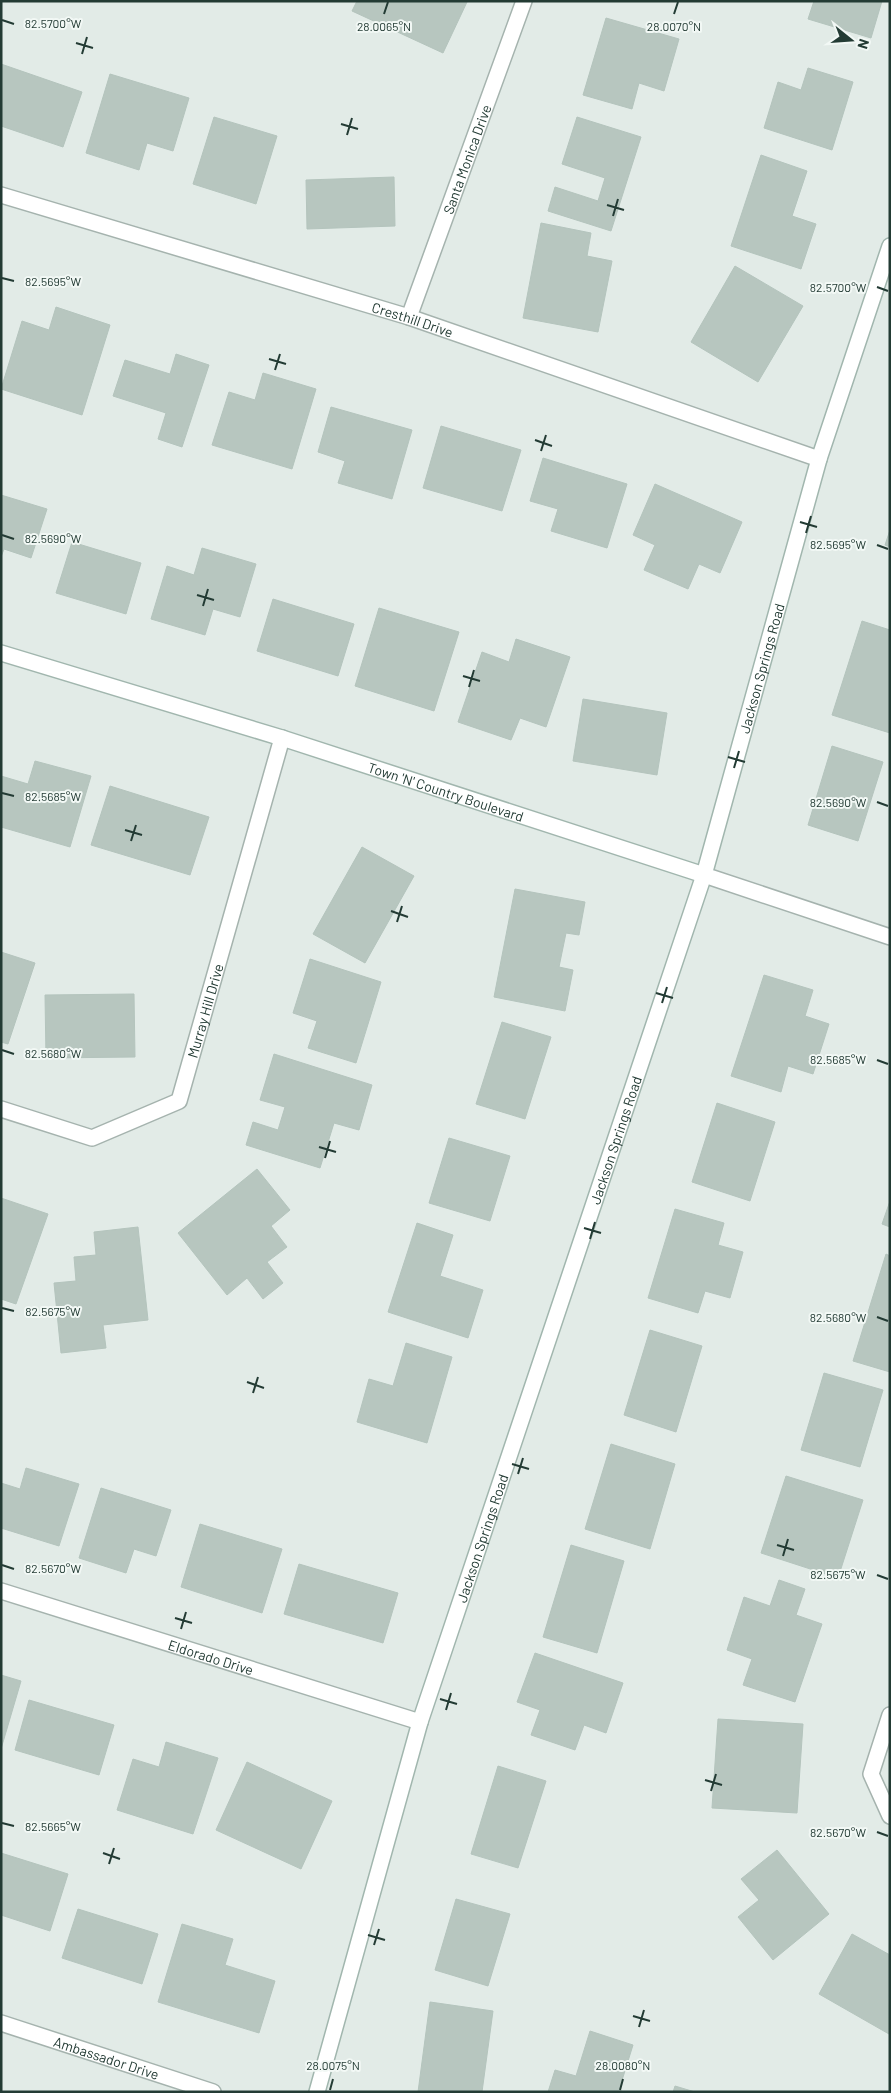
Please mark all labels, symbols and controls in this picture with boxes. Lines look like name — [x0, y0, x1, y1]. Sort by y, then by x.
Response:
north arrow — [826, 15, 876, 65]
text: 82.5700°W — [25, 16, 82, 30]
text: 28.0065°N — [357, 19, 411, 33]
text: 28.0070°N — [647, 19, 701, 33]
text: N — [854, 37, 873, 51]
street label: Santa Monica Drive — [439, 102, 494, 216]
text: 82.5695°W — [25, 274, 81, 288]
text: 82.5700°W — [810, 280, 867, 294]
street label: Cresthill Drive — [370, 298, 456, 340]
text: 82.5690°W — [25, 531, 82, 545]
text: 82.5695°W — [810, 537, 866, 551]
street label: Jackson Springs Road — [735, 601, 787, 735]
street label: Town 'N' Country Boulevard — [366, 758, 526, 824]
text: 82.5685°W — [25, 789, 81, 803]
text: 82.5690°W — [810, 795, 867, 809]
street label: Murray Hill Drive — [183, 961, 226, 1060]
text: 82.5680°W — [25, 1046, 82, 1060]
text: 82.5685°W — [810, 1052, 866, 1066]
street label: Jackson Springs Road — [586, 1074, 645, 1206]
text: 82.5675°W — [25, 1304, 81, 1318]
text: 82.5680°W — [810, 1310, 867, 1324]
street label: Jackson Springs Road — [452, 1472, 511, 1605]
text: 82.5670°W — [25, 1561, 81, 1575]
text: 82.5675°W — [810, 1567, 866, 1581]
street label: Eldorado Drive — [166, 1635, 256, 1678]
text: 82.5665°W — [25, 1819, 81, 1833]
text: 82.5670°W — [810, 1825, 866, 1839]
street label: Ambassador Drive — [52, 2032, 161, 2082]
text: 28.0075°N — [306, 2058, 360, 2072]
text: 28.0080°N — [596, 2058, 650, 2072]

